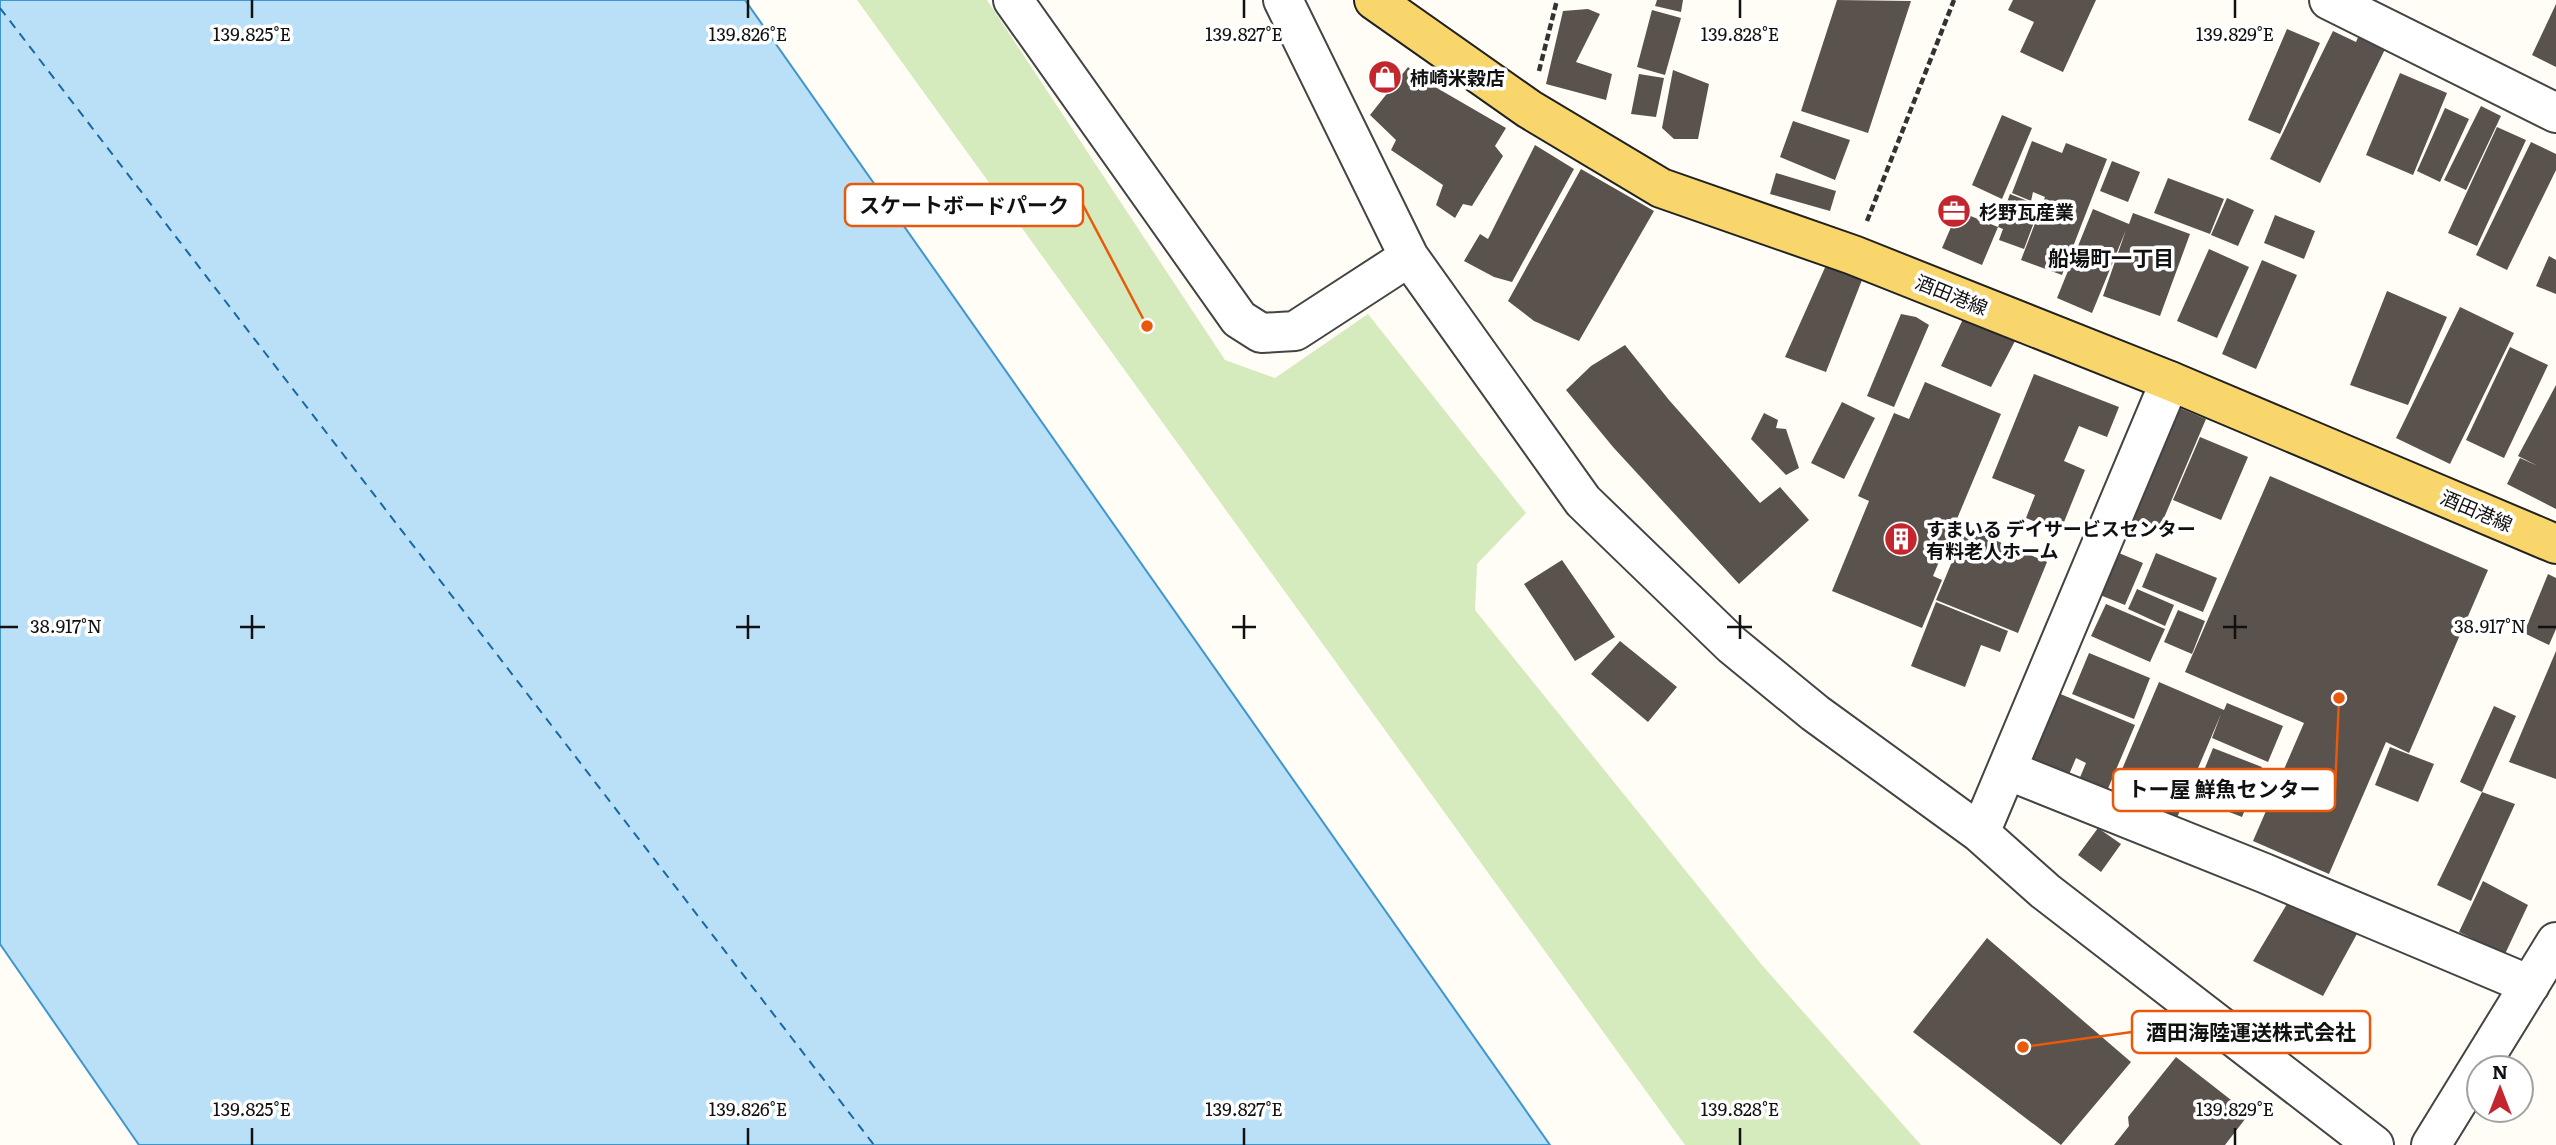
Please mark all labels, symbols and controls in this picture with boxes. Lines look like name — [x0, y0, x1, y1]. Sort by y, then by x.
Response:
text: 139.825°E — [213, 20, 291, 47]
text: 139.826°E — [709, 20, 787, 47]
text: 139.827°E — [1205, 20, 1283, 47]
text: 139.828°E — [1701, 20, 1779, 47]
text: 139.829°E — [2196, 20, 2274, 47]
shop icon: 柿崎米穀店 — [1366, 58, 1404, 96]
place label: 柿崎米穀店 — [1410, 63, 1505, 91]
callout: スケートボードパーク — [845, 184, 1083, 226]
text: スケートボードパーク — [859, 188, 1069, 219]
office icon: 杉野瓦産業 — [1935, 192, 1973, 230]
place label: 杉野瓦産業 — [1979, 197, 2074, 225]
district label: 船場町一丁目 — [2048, 241, 2174, 272]
street label: 酒田港線 — [1912, 267, 1992, 321]
street label: 酒田港線 — [2437, 482, 2517, 538]
place label: すまいる デイサービスセンター 有料老人ホーム — [1926, 514, 2196, 564]
building icon: すまいる デイサービスセンター 有料老人ホーム — [1882, 520, 1920, 558]
text: 38.917°N — [30, 612, 102, 639]
text: 38.917°N — [2454, 612, 2526, 639]
callout: トー屋 鮮魚センター — [2113, 769, 2335, 811]
text: トー屋 鮮魚センター — [2127, 772, 2321, 803]
callout: 酒田海陸運送株式会社 — [2132, 1011, 2370, 1053]
text: 酒田海陸運送株式会社 — [2146, 1015, 2356, 1046]
north arrow — [2465, 1054, 2535, 1124]
text: N — [2492, 1057, 2508, 1085]
text: 139.825°E — [213, 1095, 291, 1122]
text: 139.826°E — [709, 1095, 787, 1122]
text: 139.827°E — [1205, 1095, 1283, 1122]
text: 139.828°E — [1701, 1095, 1779, 1122]
text: 139.829°E — [2196, 1095, 2274, 1122]

